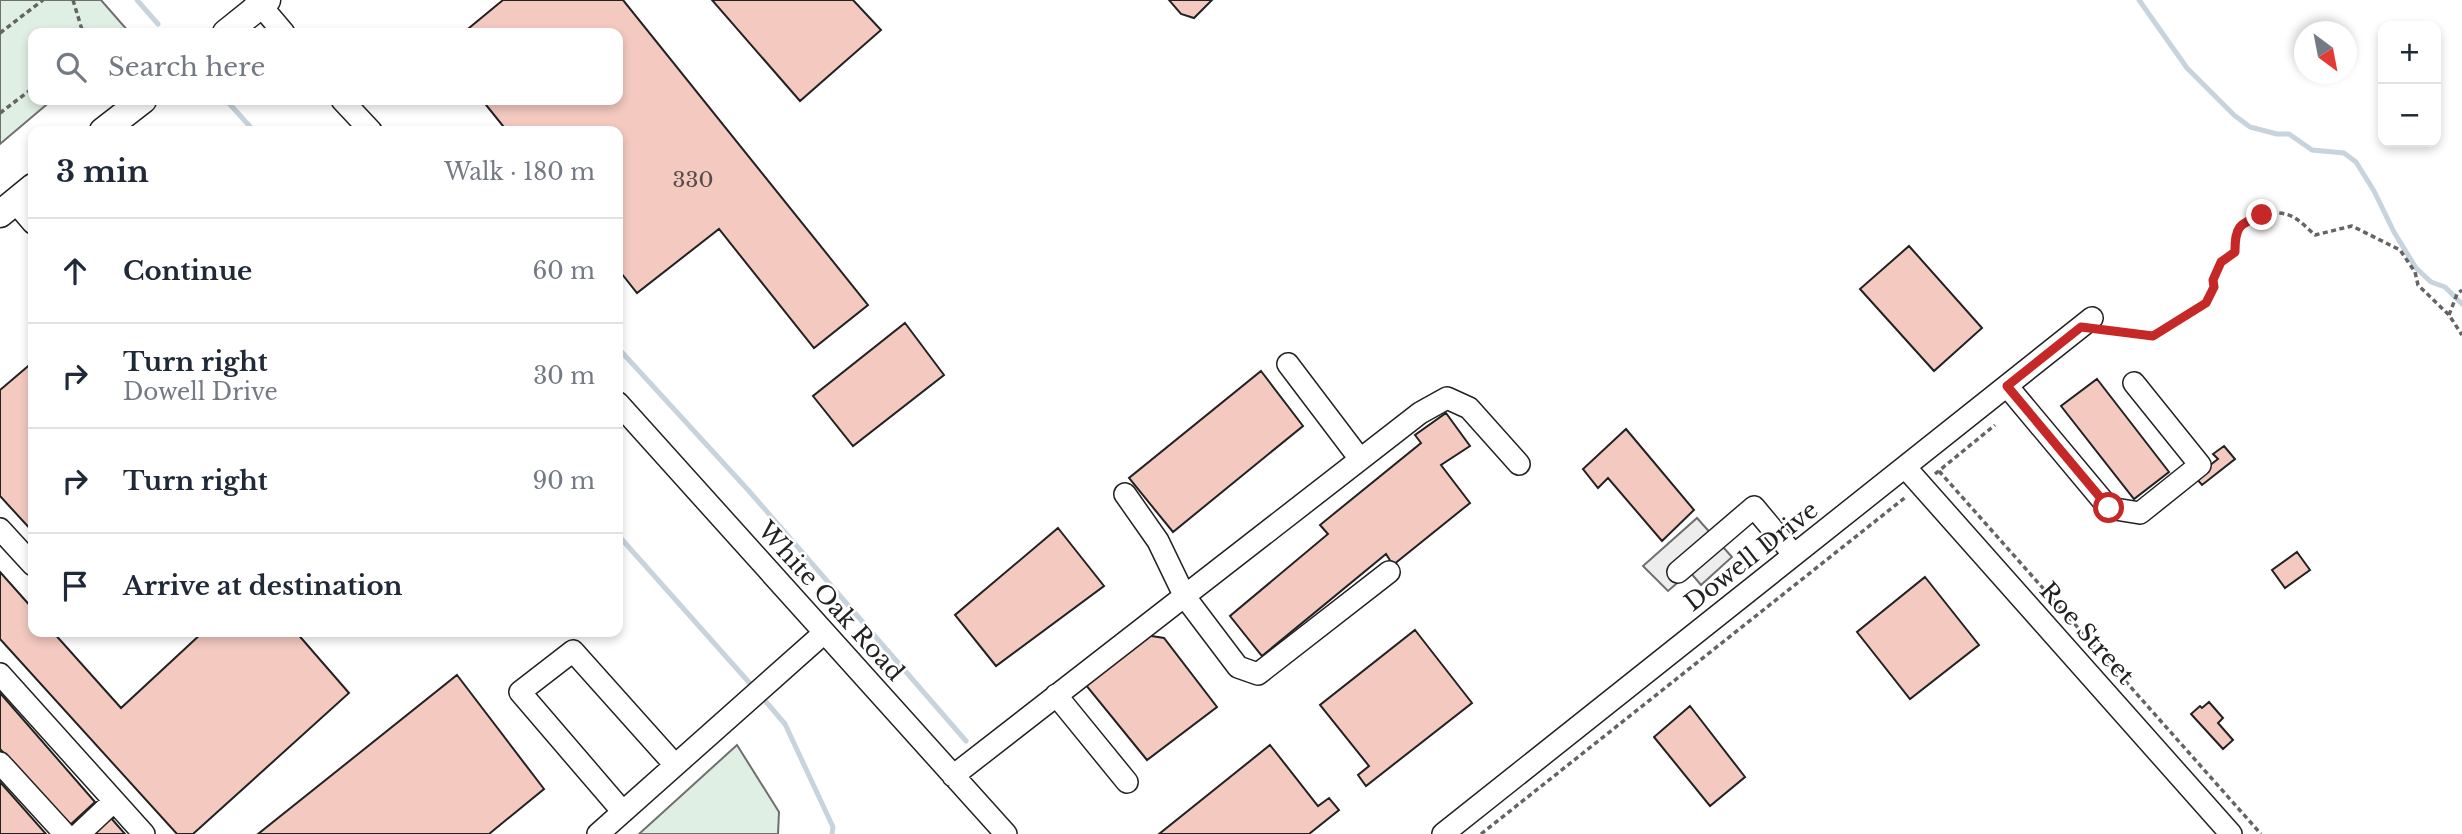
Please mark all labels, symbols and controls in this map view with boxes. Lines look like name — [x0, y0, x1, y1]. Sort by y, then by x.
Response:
north arrow — [2294, 21, 2357, 84]
map controls — [2378, 21, 2441, 147]
button: + — [2378, 21, 2441, 84]
search box — [28, 28, 623, 105]
icon: search — [52, 48, 90, 86]
text: Search here — [108, 51, 265, 83]
button: − — [2378, 84, 2441, 147]
text: 3 min — [56, 153, 149, 190]
text: Walk · 180 m — [444, 158, 595, 186]
house number: 330 — [673, 167, 713, 193]
route end — [2246, 199, 2277, 230]
icon: ahead — [56, 252, 94, 290]
text: Continue — [123, 255, 252, 287]
text: 60 m — [533, 257, 595, 285]
text: Turn right — [123, 346, 268, 378]
icon: right — [56, 357, 94, 395]
text: 30 m — [533, 362, 595, 390]
text: Dowell Drive — [123, 378, 278, 406]
icon: right — [56, 462, 94, 500]
text: Turn right — [123, 465, 268, 497]
text: 90 m — [533, 467, 595, 495]
route start — [2093, 492, 2124, 523]
street label: Dowell Drive — [1679, 495, 1823, 617]
street label: White Oak Road — [751, 515, 910, 687]
icon: arrive — [56, 567, 94, 605]
text: Arrive at destination — [123, 570, 403, 602]
street label: Roe Street — [2034, 576, 2140, 690]

